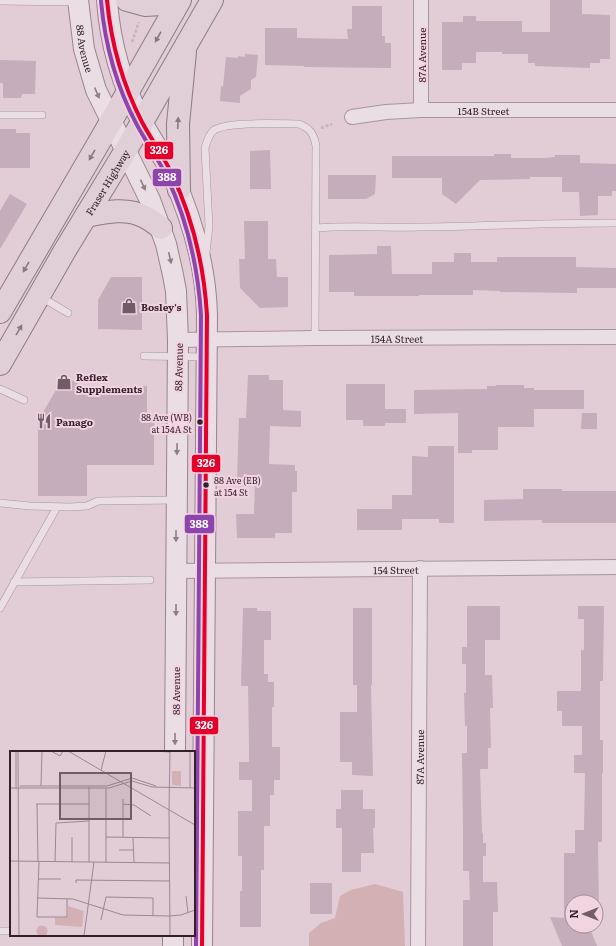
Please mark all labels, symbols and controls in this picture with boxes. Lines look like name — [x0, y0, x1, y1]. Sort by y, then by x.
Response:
street label: 88 Avenue — [74, 24, 98, 74]
street label: 87A Avenue — [414, 28, 429, 82]
one-way arrow — [155, 32, 162, 43]
one-way arrow — [94, 87, 100, 98]
street label: 154B Street — [458, 103, 510, 118]
one-way arrow — [175, 117, 182, 129]
line badge: 326 — [144, 141, 174, 160]
text: 326 — [150, 141, 169, 157]
street label: Fraser Highway — [81, 146, 133, 218]
one-way arrow — [88, 149, 95, 161]
line badge: 388 — [152, 168, 182, 187]
text: 388 — [157, 168, 177, 184]
one-way arrow — [140, 179, 146, 190]
one-way arrow — [167, 252, 173, 264]
one-way arrow — [23, 261, 30, 273]
shop icon: Bosley's — [120, 297, 138, 315]
place label: Bosley's — [141, 299, 181, 314]
one-way arrow — [16, 324, 23, 336]
street label: 154A Street — [371, 330, 423, 345]
street label: 88 Avenue — [170, 343, 186, 391]
place label: Reflex Supplements — [76, 369, 142, 396]
shop icon: Reflex Supplements — [55, 373, 73, 391]
place label: 88 Ave (WB) at 154A St — [141, 410, 192, 436]
restaurant icon: Panago — [35, 412, 53, 430]
place label: Panago — [56, 414, 93, 429]
marker: 88 Ave (WB) at 154A St — [195, 417, 205, 427]
one-way arrow — [174, 443, 180, 456]
line badge: 326 — [191, 454, 221, 473]
text: 326 — [197, 454, 216, 470]
place label: 88 Ave (EB) at 154 St — [214, 473, 261, 499]
marker: 88 Ave (EB) at 154 St — [201, 480, 211, 490]
line badge: 388 — [184, 514, 215, 534]
text: 388 — [189, 515, 209, 531]
one-way arrow — [173, 530, 179, 543]
street label: 154 Street — [373, 561, 419, 577]
one-way arrow — [173, 604, 179, 617]
street label: 88 Avenue — [168, 667, 183, 715]
line badge: 326 — [189, 716, 219, 735]
text: 326 — [195, 716, 214, 732]
street label: 87A Avenue — [411, 729, 427, 785]
one-way arrow — [172, 733, 178, 746]
inset map — [10, 751, 195, 936]
north arrow — [564, 894, 604, 934]
text: N — [565, 909, 581, 919]

